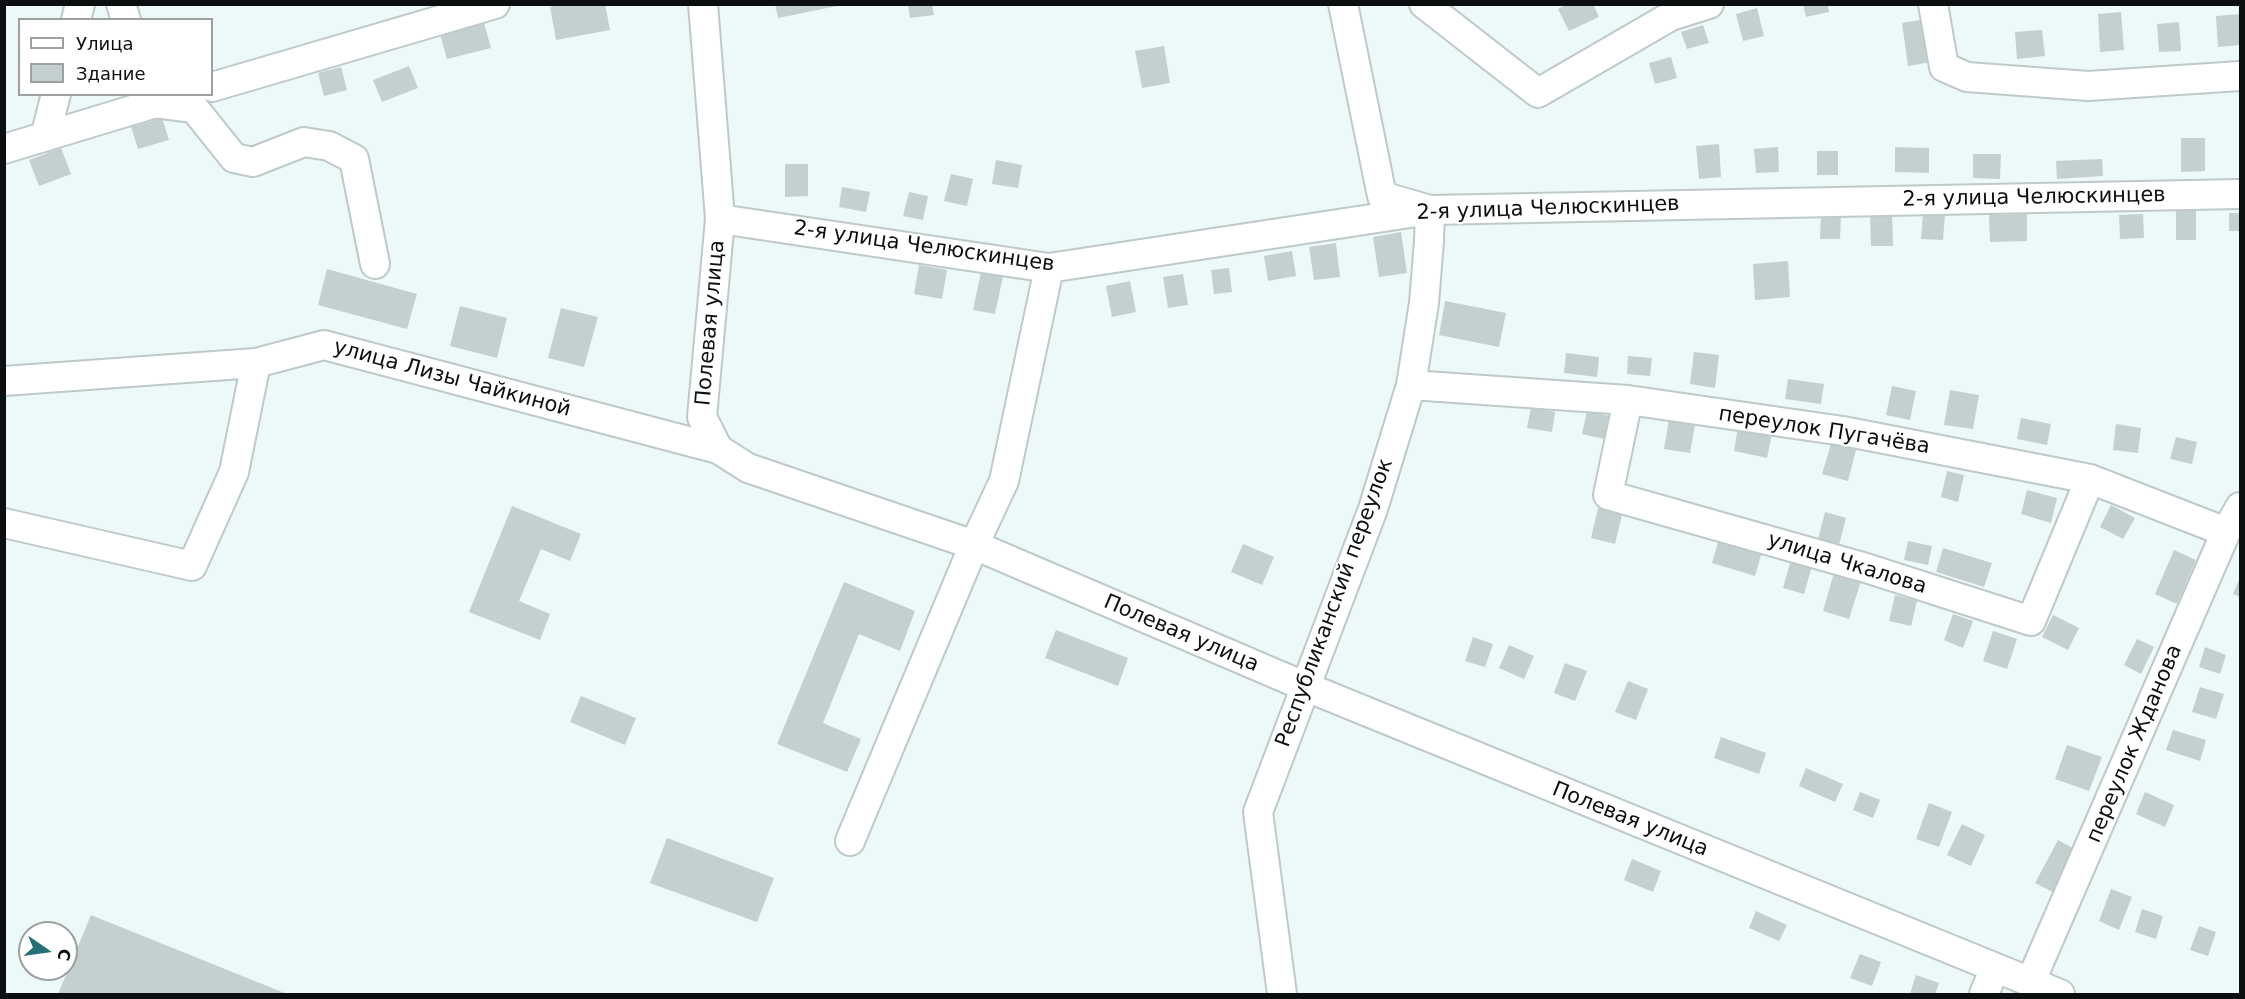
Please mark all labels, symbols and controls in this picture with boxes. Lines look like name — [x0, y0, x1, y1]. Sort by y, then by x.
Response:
legend — [18, 18, 213, 96]
text: Улица — [76, 33, 133, 54]
text: Здание — [76, 63, 146, 84]
street label: 2-я улица Челюскинцев — [1902, 183, 2166, 213]
street label: 2-я улица Челюскинцев — [1416, 192, 1680, 226]
street label: 2-я улица Челюскинцев — [792, 216, 1056, 278]
street label: Полевая улица — [691, 239, 731, 407]
street label: улица Лизы Чайкиной — [331, 335, 573, 423]
street label: переулок Пугачёва — [1717, 402, 1931, 460]
street label: Республиканский переулок — [1271, 455, 1399, 751]
street label: улица Чкалова — [1765, 528, 1929, 600]
street label: Полевая улица — [1100, 590, 1262, 678]
street label: переулок Жданова — [2082, 641, 2188, 847]
street label: Полевая улица — [1548, 777, 1712, 863]
north arrow — [18, 921, 78, 981]
text: С — [53, 947, 75, 963]

